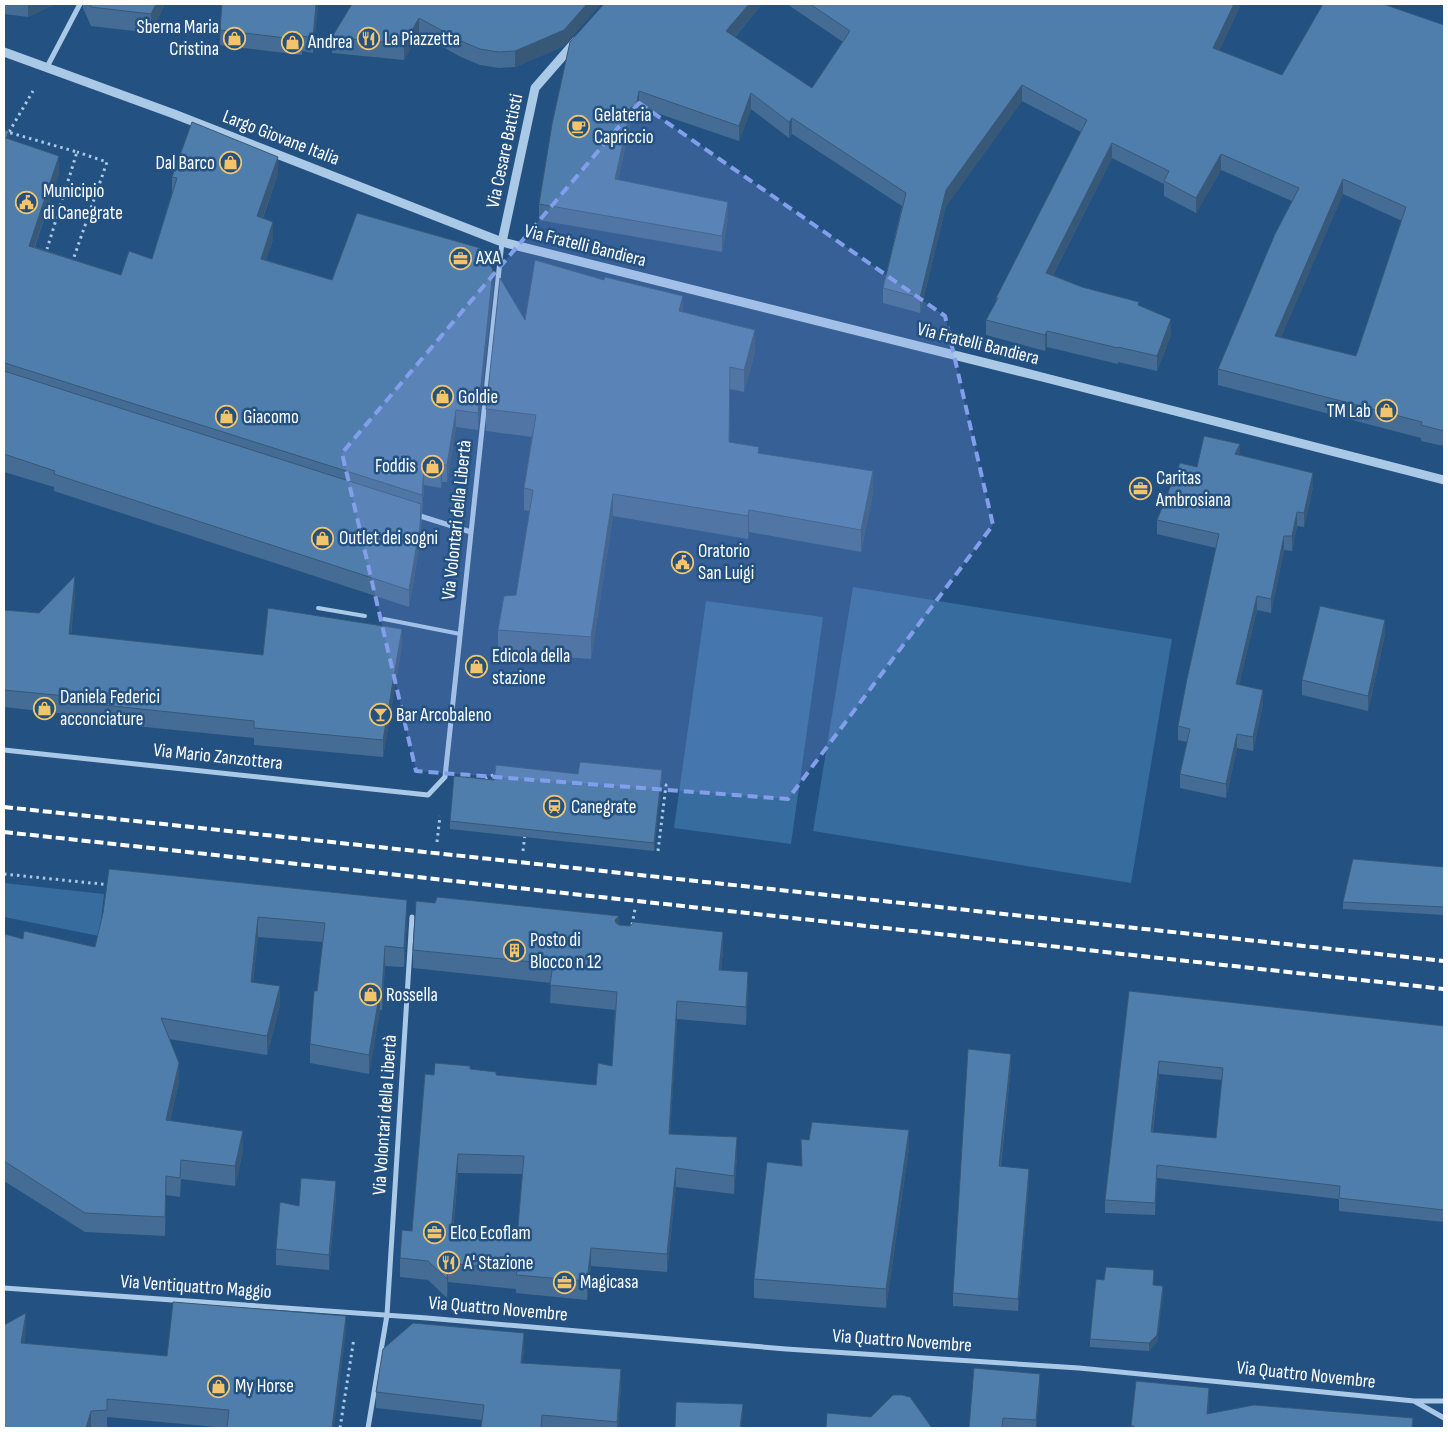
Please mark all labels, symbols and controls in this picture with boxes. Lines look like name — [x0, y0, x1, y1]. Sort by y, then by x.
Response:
place label: Sberna Maria Cristina — [137, 16, 219, 61]
shop icon: Sberna Maria Cristina — [223, 26, 247, 50]
restaurant icon: La Piazzetta — [356, 27, 380, 51]
place label: La Piazzetta — [384, 28, 460, 51]
shop icon: Andrea — [280, 30, 304, 54]
place label: Andrea — [307, 31, 353, 54]
street label: Via Cesare Battisti — [482, 92, 528, 210]
place label: Gelateria Capriccio — [594, 104, 654, 149]
street label: Largo Giovane Italia — [219, 105, 343, 171]
cafe icon: Gelateria Capriccio — [566, 114, 590, 138]
shop icon: Dal Barco — [219, 151, 243, 175]
place label: Dal Barco — [156, 152, 215, 175]
place label: Municipio di Canegrate — [43, 180, 123, 225]
public building icon: Municipio di Canegrate — [15, 190, 39, 214]
street label: Via Fratelli Bandiera — [522, 220, 648, 272]
office icon: AXA — [448, 246, 472, 270]
place label: AXA — [475, 247, 501, 270]
street label: Via Fratelli Bandiera — [915, 318, 1041, 370]
shop icon: Goldie — [430, 385, 454, 409]
place label: Goldie — [458, 386, 498, 409]
shop icon: TM Lab — [1375, 399, 1399, 423]
place label: TM Lab — [1327, 400, 1371, 423]
shop icon: Giacomo — [215, 405, 239, 429]
place label: Giacomo — [243, 406, 299, 429]
street label: Via Volontari della Libertà — [437, 439, 477, 601]
shop icon: Foddis — [420, 454, 444, 478]
place label: Foddis — [375, 455, 416, 478]
place label: Caritas Ambrosiana — [1155, 467, 1231, 512]
office icon: Caritas Ambrosiana — [1128, 477, 1152, 501]
shop icon: Outlet dei sogni — [311, 526, 335, 550]
place label: Outlet dei sogni — [339, 527, 438, 550]
place label: Oratorio San Luigi — [698, 540, 754, 585]
public building icon: Oratorio San Luigi — [670, 550, 694, 574]
place label: Edicola della stazione — [492, 645, 570, 690]
shop icon: Edicola della stazione — [464, 655, 488, 679]
place label: Daniela Federici acconciature — [60, 686, 160, 731]
shop icon: Daniela Federici acconciature — [32, 696, 56, 720]
bar icon: Bar Arcobaleno — [368, 703, 392, 727]
place label: Bar Arcobaleno — [396, 704, 492, 727]
street label: Via Mario Zanzottera — [152, 739, 284, 775]
station icon: Canegrate — [543, 795, 567, 819]
place label: Canegrate — [571, 796, 636, 819]
place label: Posto di Blocco n 12 — [530, 929, 602, 974]
building icon: Posto di Blocco n 12 — [502, 939, 526, 963]
shop icon: Rossella — [358, 983, 382, 1007]
place label: Rossella — [386, 984, 438, 1007]
street label: Via Volontari della Libertà — [368, 1034, 402, 1196]
office icon: Elco Ecoflam — [422, 1221, 446, 1245]
place label: Elco Ecoflam — [450, 1222, 531, 1245]
restaurant icon: A' Stazione — [436, 1251, 460, 1275]
place label: A' Stazione — [463, 1252, 533, 1275]
street label: Via Ventiquattro Maggio — [120, 1270, 272, 1304]
office icon: Magicasa — [552, 1270, 576, 1294]
place label: Magicasa — [580, 1271, 638, 1294]
street label: Via Quattro Novembre — [427, 1291, 569, 1327]
street label: Via Quattro Novembre — [831, 1325, 973, 1357]
street label: Via Quattro Novembre — [1235, 1356, 1377, 1394]
shop icon: My Horse — [207, 1374, 231, 1398]
place label: My Horse — [235, 1375, 294, 1398]

